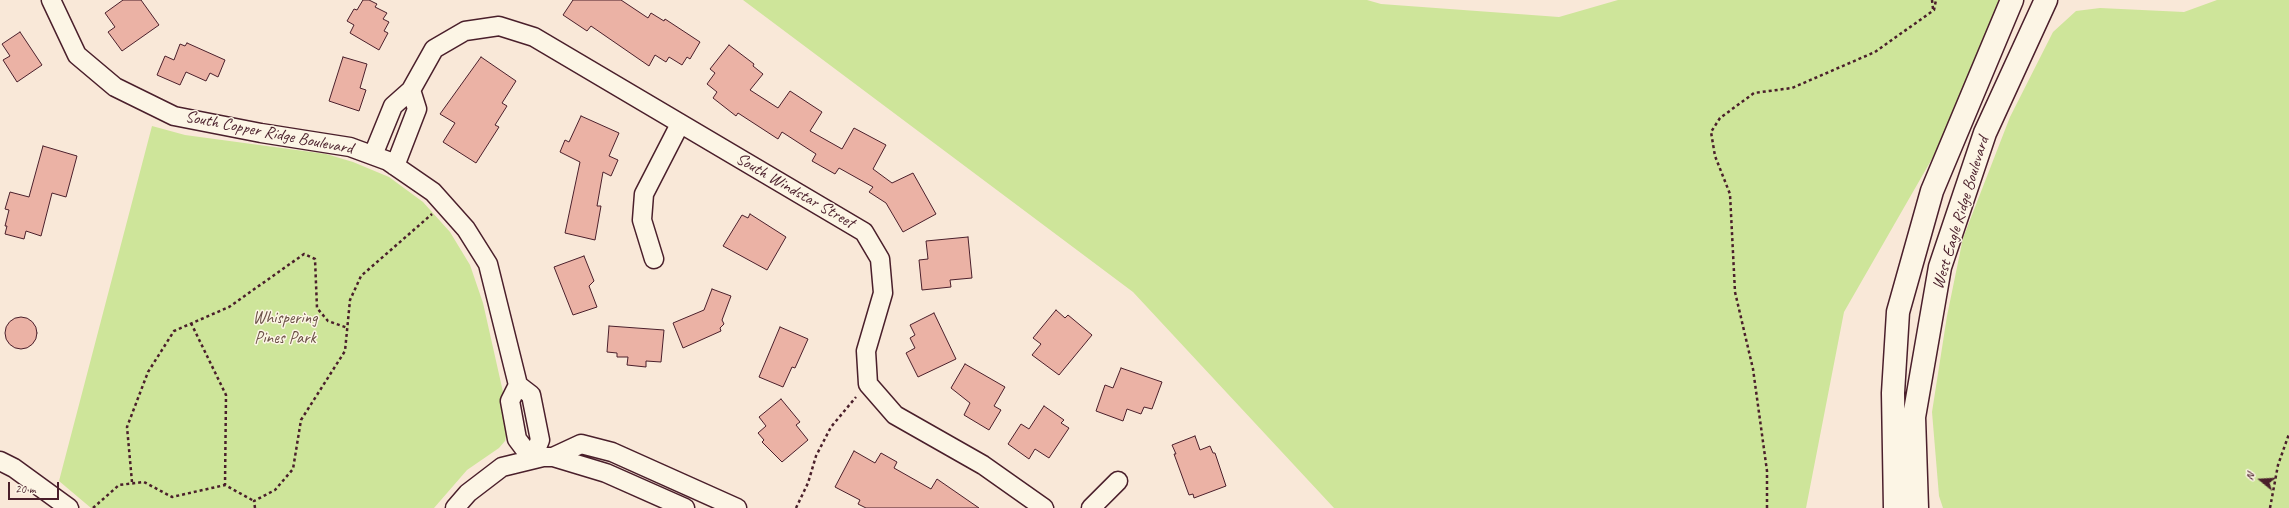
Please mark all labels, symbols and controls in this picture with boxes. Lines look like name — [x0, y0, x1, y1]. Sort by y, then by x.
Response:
street label: South Copper Ridge Boulevard — [183, 107, 355, 159]
street label: West Eagle Ridge Boulevard — [1928, 134, 1994, 292]
street label: South Windstar Street — [732, 149, 858, 233]
park label: Whispering Pines Park — [253, 309, 317, 349]
north arrow — [2241, 460, 2281, 500]
text: N — [2242, 471, 2257, 482]
scale bar — [10, 474, 61, 500]
text: 20 m — [15, 481, 35, 497]

